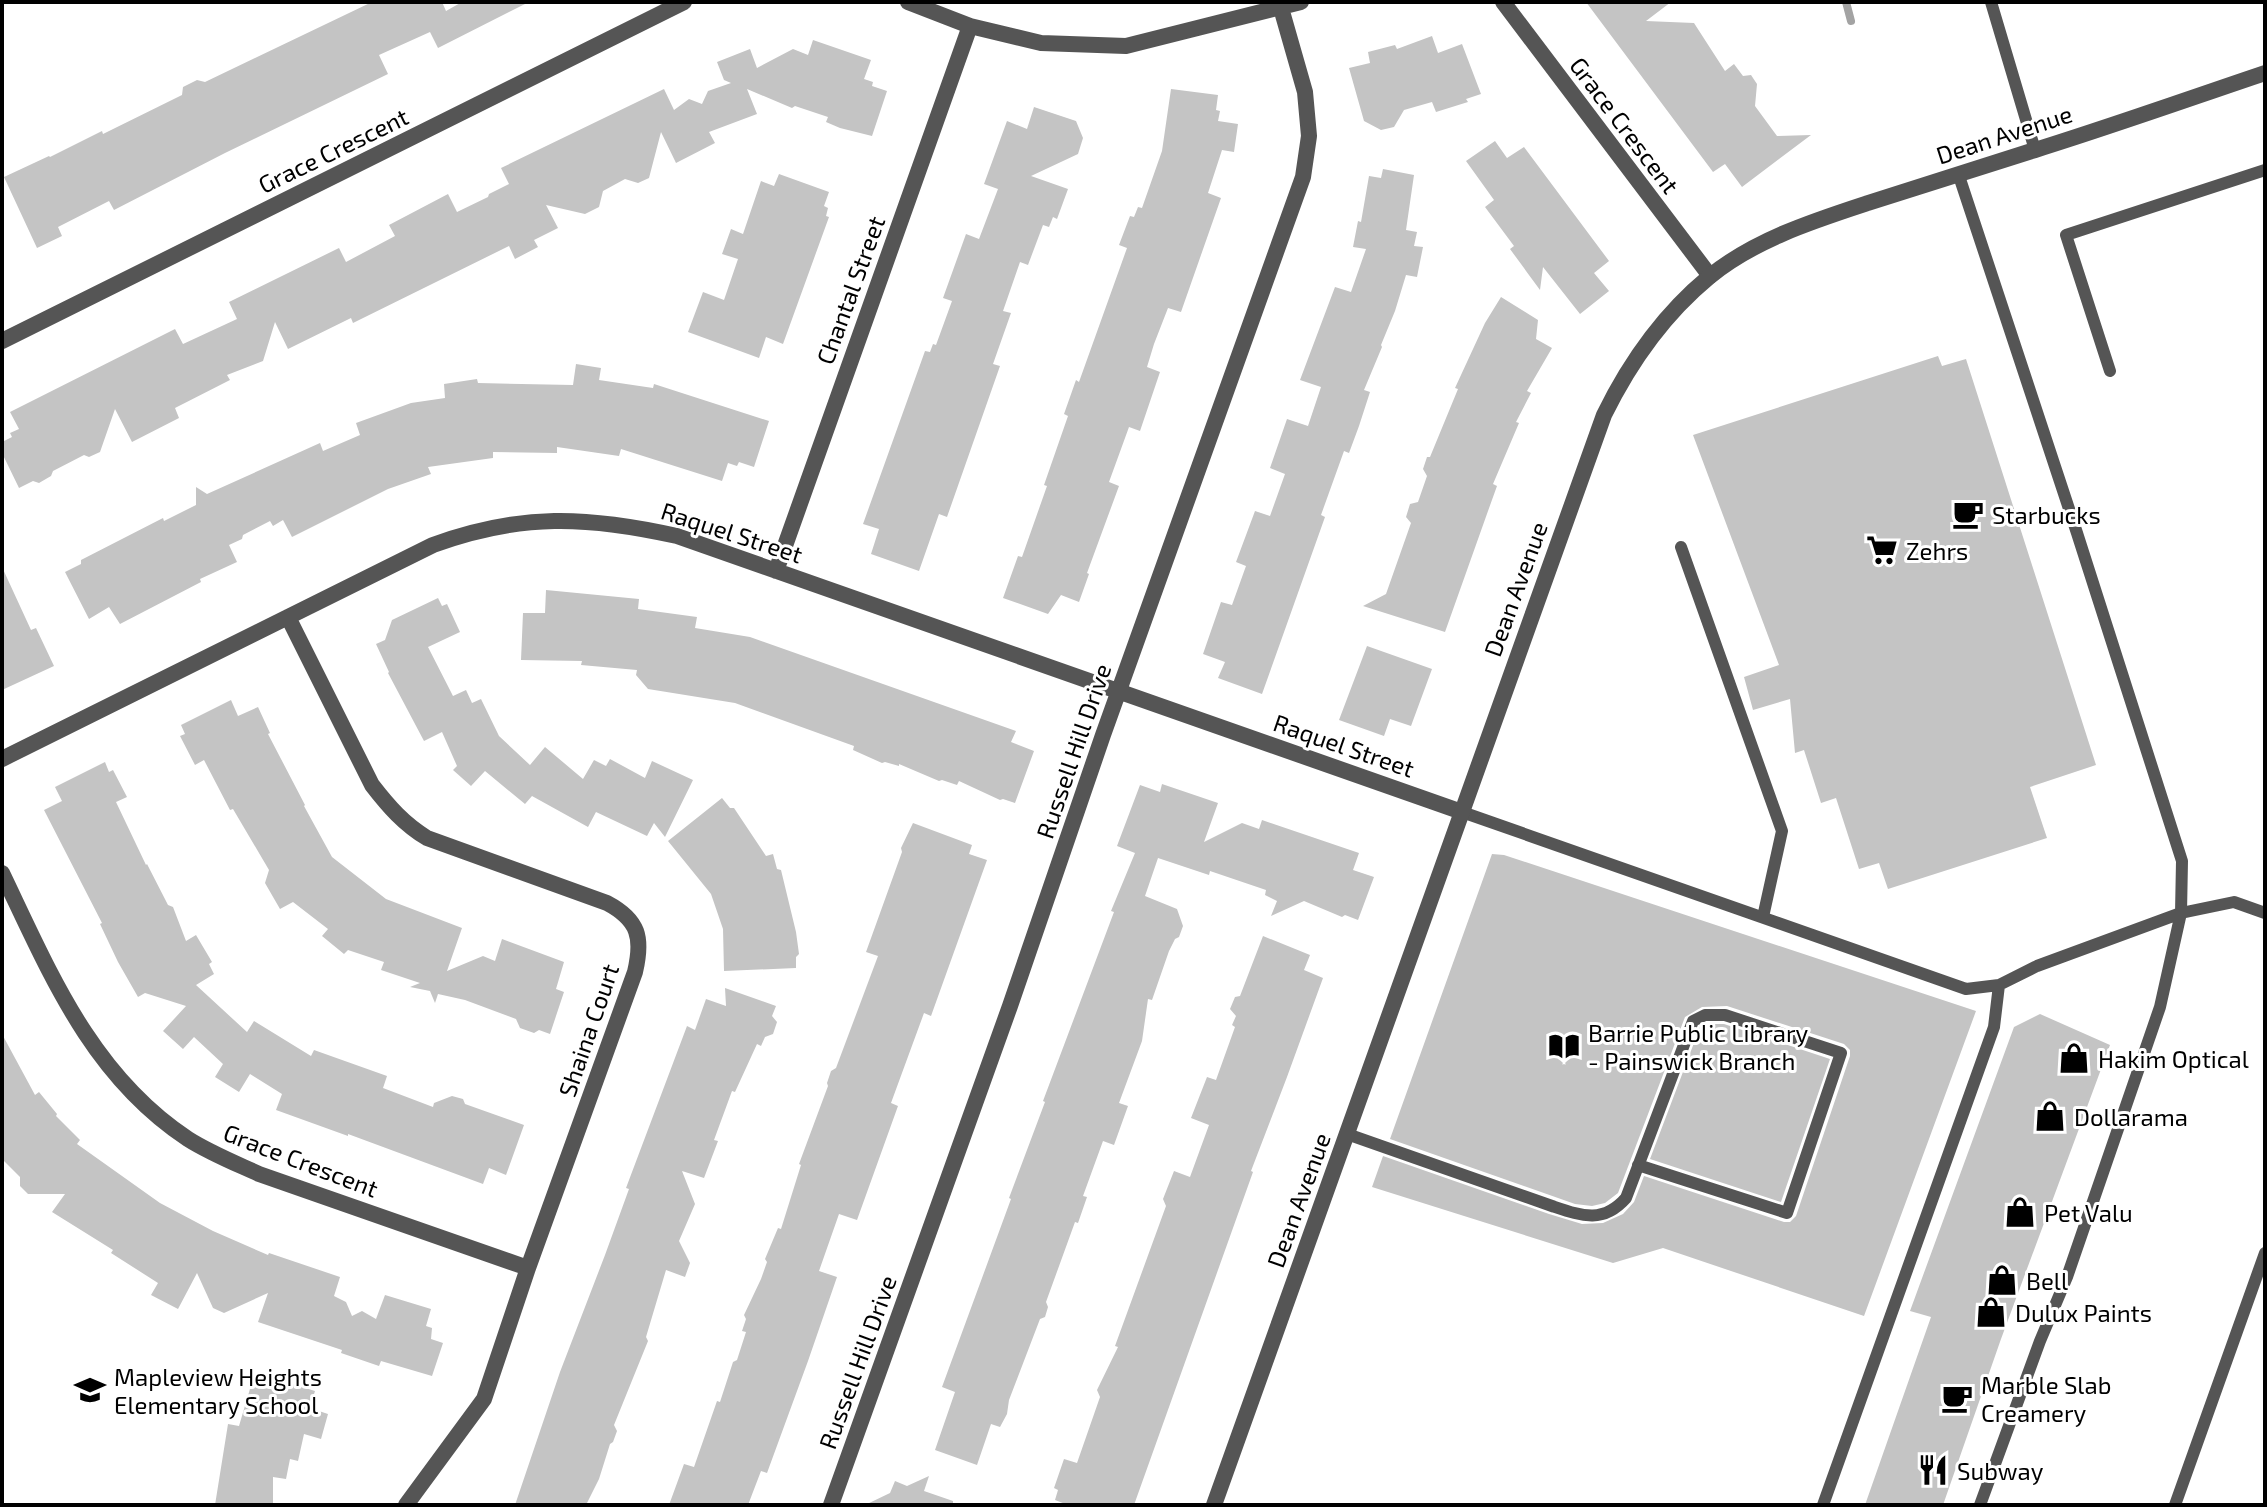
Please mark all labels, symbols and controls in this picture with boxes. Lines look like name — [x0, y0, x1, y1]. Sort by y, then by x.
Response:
street label: Grace Crescent — [1564, 51, 1686, 199]
street label: Dean Avenue — [1932, 98, 2076, 170]
street label: Grace Crescent — [253, 101, 413, 199]
street label: Chantal Street — [810, 212, 890, 368]
street label: Raquel Street — [658, 496, 806, 568]
cafe icon: Starbucks — [1951, 497, 1985, 531]
place label: Starbucks — [1992, 500, 2101, 529]
street label: Dean Avenue — [1477, 518, 1553, 660]
supermarket icon: Zehrs — [1865, 533, 1899, 567]
place label: Zehrs — [1906, 536, 1968, 565]
street label: Russell Hill Drive — [1030, 660, 1116, 842]
street label: Raquel Street — [1270, 707, 1418, 783]
street label: Shaina Court — [552, 960, 624, 1100]
place label: Barrie Public Library - Painswick Branch — [1588, 1018, 1809, 1075]
library icon: Barrie Public Library - Painswick Branch — [1547, 1029, 1581, 1063]
shop icon: Hakim Optical — [2057, 1041, 2091, 1075]
place label: Hakim Optical — [2098, 1044, 2249, 1073]
shop icon: Dollarama — [2033, 1099, 2067, 1133]
place label: Dollarama — [2074, 1102, 2188, 1131]
street label: Grace Crescent — [220, 1117, 382, 1203]
street label: Dean Avenue — [1260, 1129, 1336, 1271]
shop icon: Pet Valu — [2003, 1195, 2037, 1229]
place label: Pet Valu — [2044, 1198, 2133, 1227]
shop icon: Bell — [1985, 1263, 2019, 1297]
place label: Bell — [2026, 1266, 2068, 1295]
street label: Russell Hill Drive — [812, 1271, 902, 1453]
shop icon: Dulux Paints — [1974, 1295, 2008, 1329]
place label: Dulux Paints — [2015, 1298, 2152, 1327]
place label: Mapleview Heights Elementary School — [114, 1362, 322, 1419]
place label: Marble Slab Creamery — [1981, 1370, 2111, 1427]
school or university icon: Mapleview Heights Elementary School — [73, 1373, 107, 1407]
cafe icon: Marble Slab Creamery — [1940, 1381, 1974, 1415]
restaurant icon: Subway — [1916, 1453, 1950, 1487]
place label: Subway — [1957, 1456, 2044, 1485]

